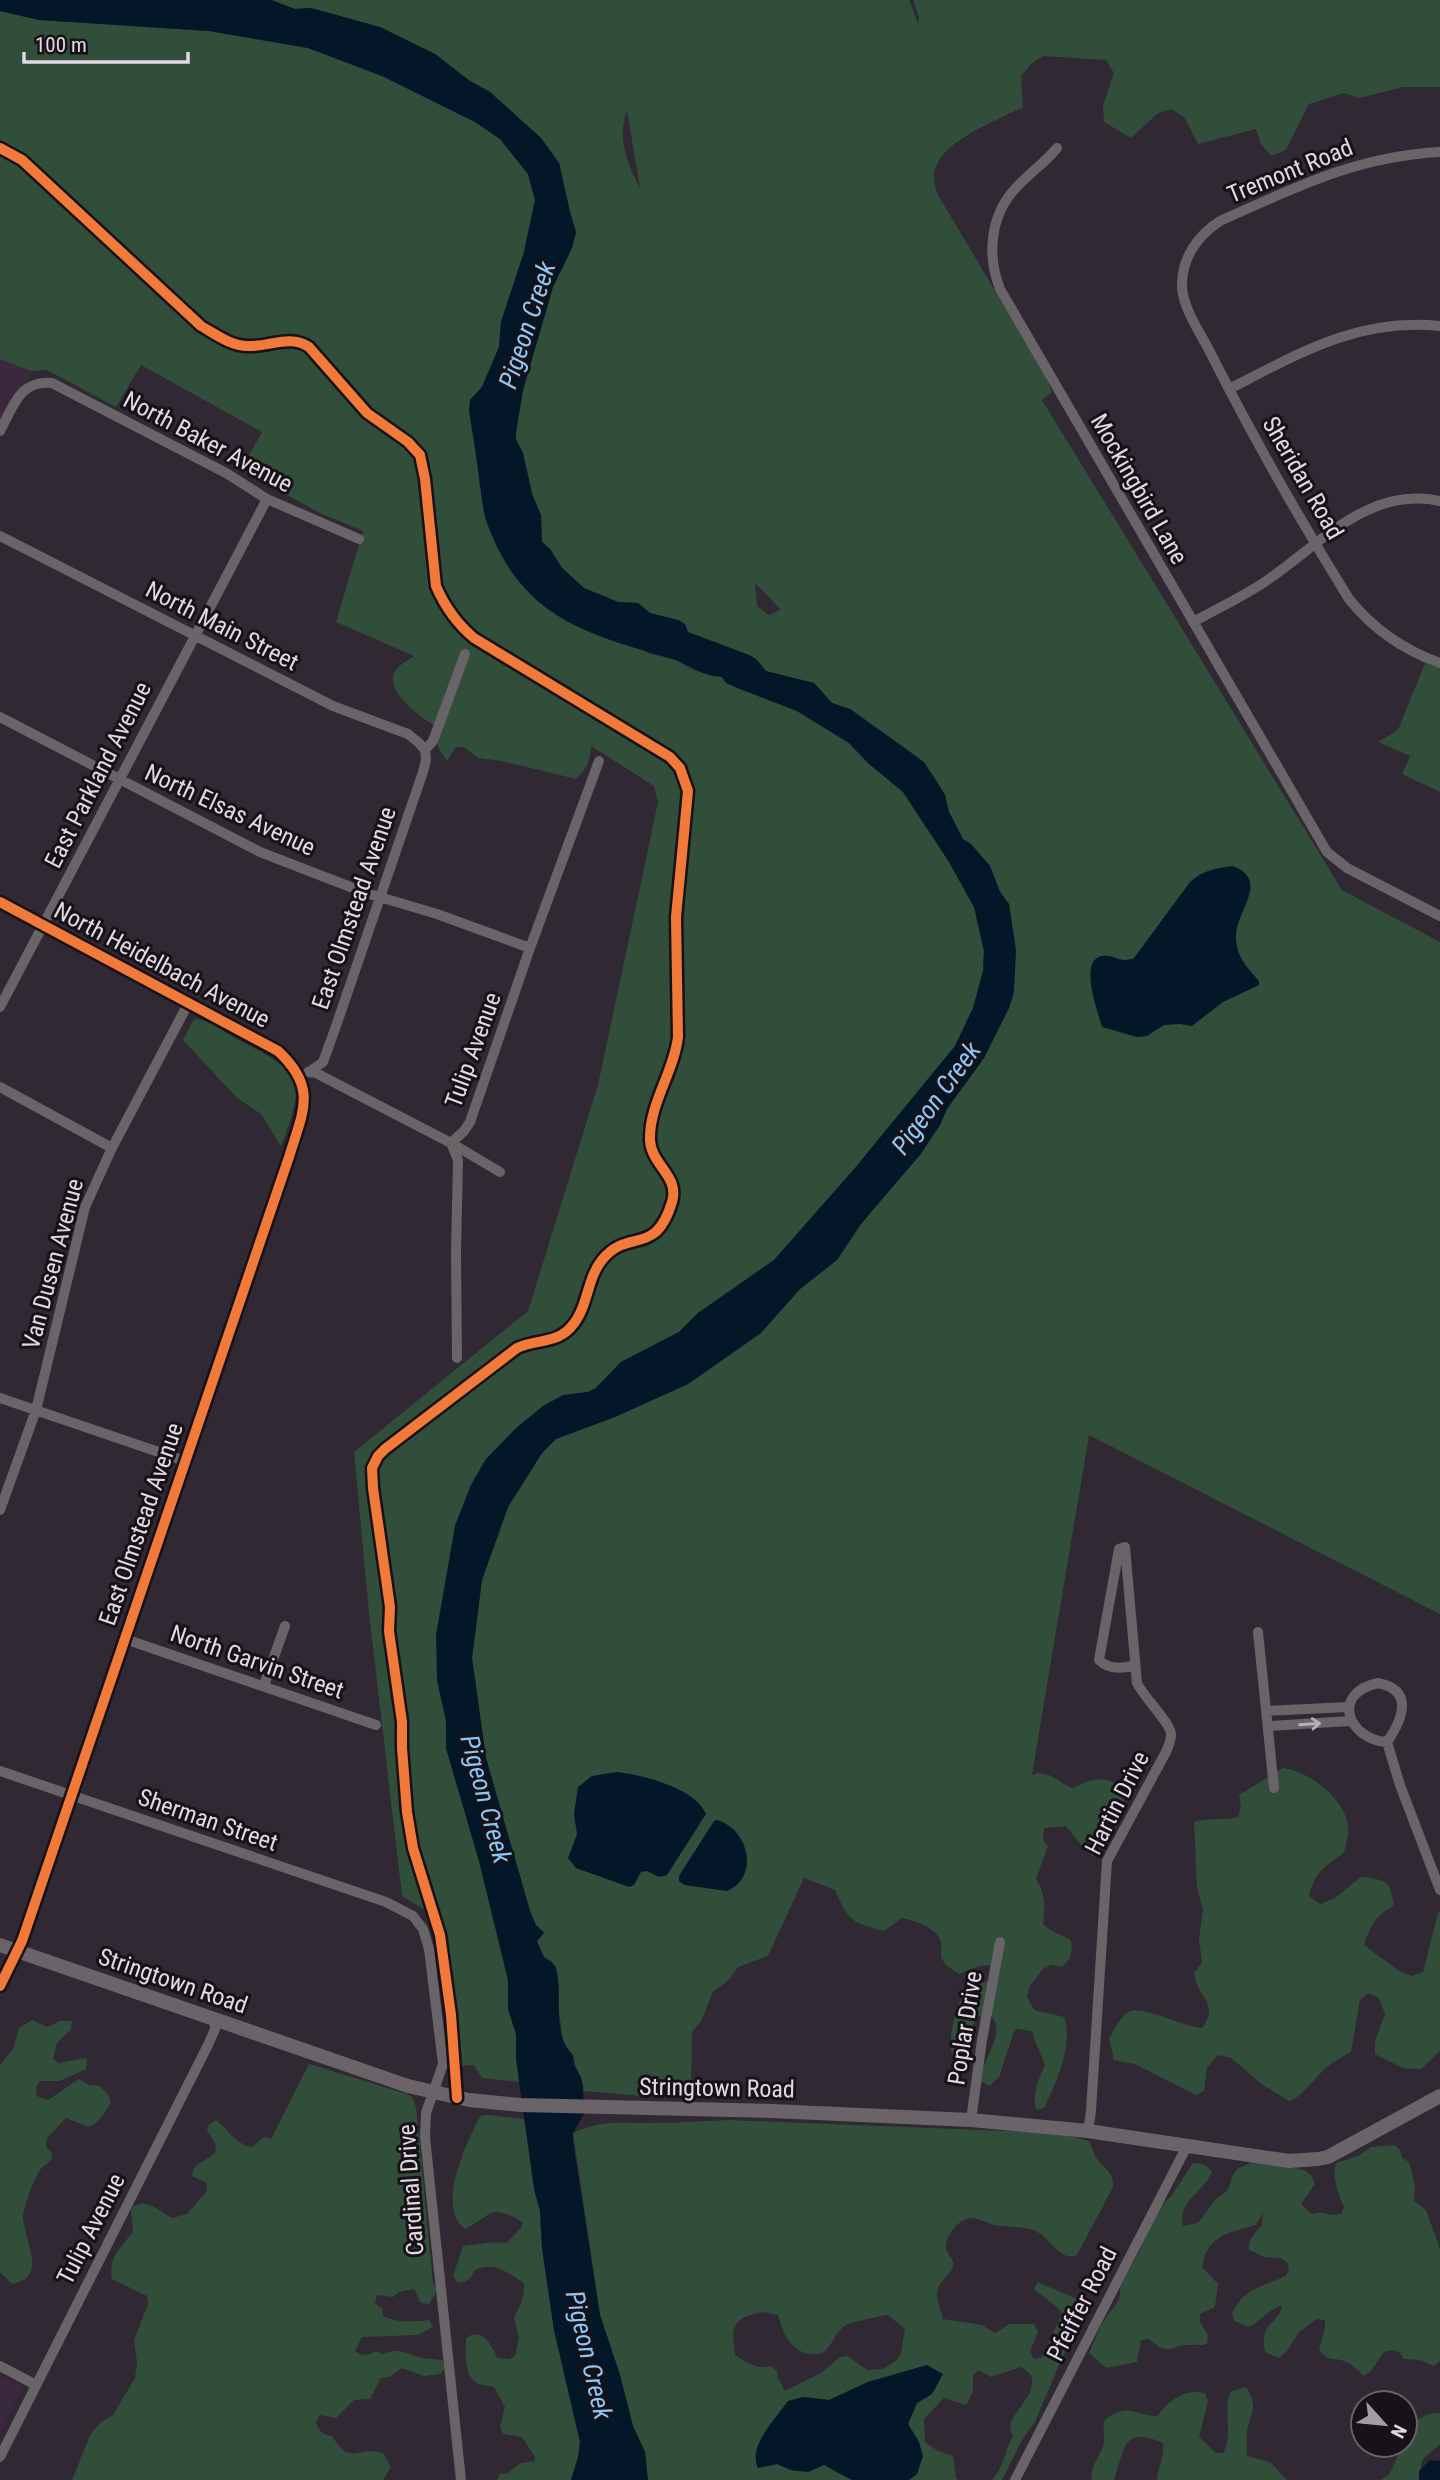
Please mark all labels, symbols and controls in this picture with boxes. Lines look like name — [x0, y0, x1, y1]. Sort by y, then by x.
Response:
scale bar — [24, 21, 189, 65]
text: 100 m — [35, 33, 87, 57]
street label: Tremont Road — [1223, 133, 1357, 209]
water label: Pigeon Creek — [492, 257, 562, 392]
street label: North Baker Avenue — [119, 386, 297, 498]
street label: Mockingbird Lane — [1085, 409, 1193, 569]
street label: Sheridan Road — [1257, 412, 1349, 544]
street label: North Main Street — [141, 575, 303, 677]
street label: East Parkland Avenue — [39, 677, 157, 873]
street label: North Elsas Avenue — [140, 758, 320, 862]
street label: East Olmstead Avenue — [306, 803, 402, 1013]
street label: North Heidelbach Avenue — [50, 896, 274, 1034]
street label: Tulip Avenue — [439, 989, 507, 1111]
water label: Pigeon Creek — [885, 1035, 987, 1160]
street label: Van Dusen Avenue — [17, 1176, 89, 1352]
street label: East Olmstead Avenue — [93, 1419, 189, 1629]
street label: North Garvin Street — [167, 1619, 347, 1705]
one-way arrow — [1298, 1717, 1321, 1730]
water label: Pigeon Creek — [454, 1732, 518, 1867]
street label: Hartin Drive — [1079, 1747, 1155, 1859]
street label: Sherman Street — [135, 1783, 281, 1857]
street label: Stringtown Road — [95, 1942, 251, 2020]
street label: Poplar Drive — [942, 1969, 988, 2087]
street label: Stringtown Road — [639, 2073, 795, 2103]
street label: Cardinal Drive — [392, 2123, 430, 2257]
street label: Tulip Avenue — [51, 2169, 131, 2289]
street label: Pfeiffer Road — [1041, 2242, 1123, 2366]
water label: Pigeon Creek — [560, 2288, 619, 2423]
north arrow — [1349, 2389, 1419, 2459]
text: N — [1386, 2421, 1412, 2442]

